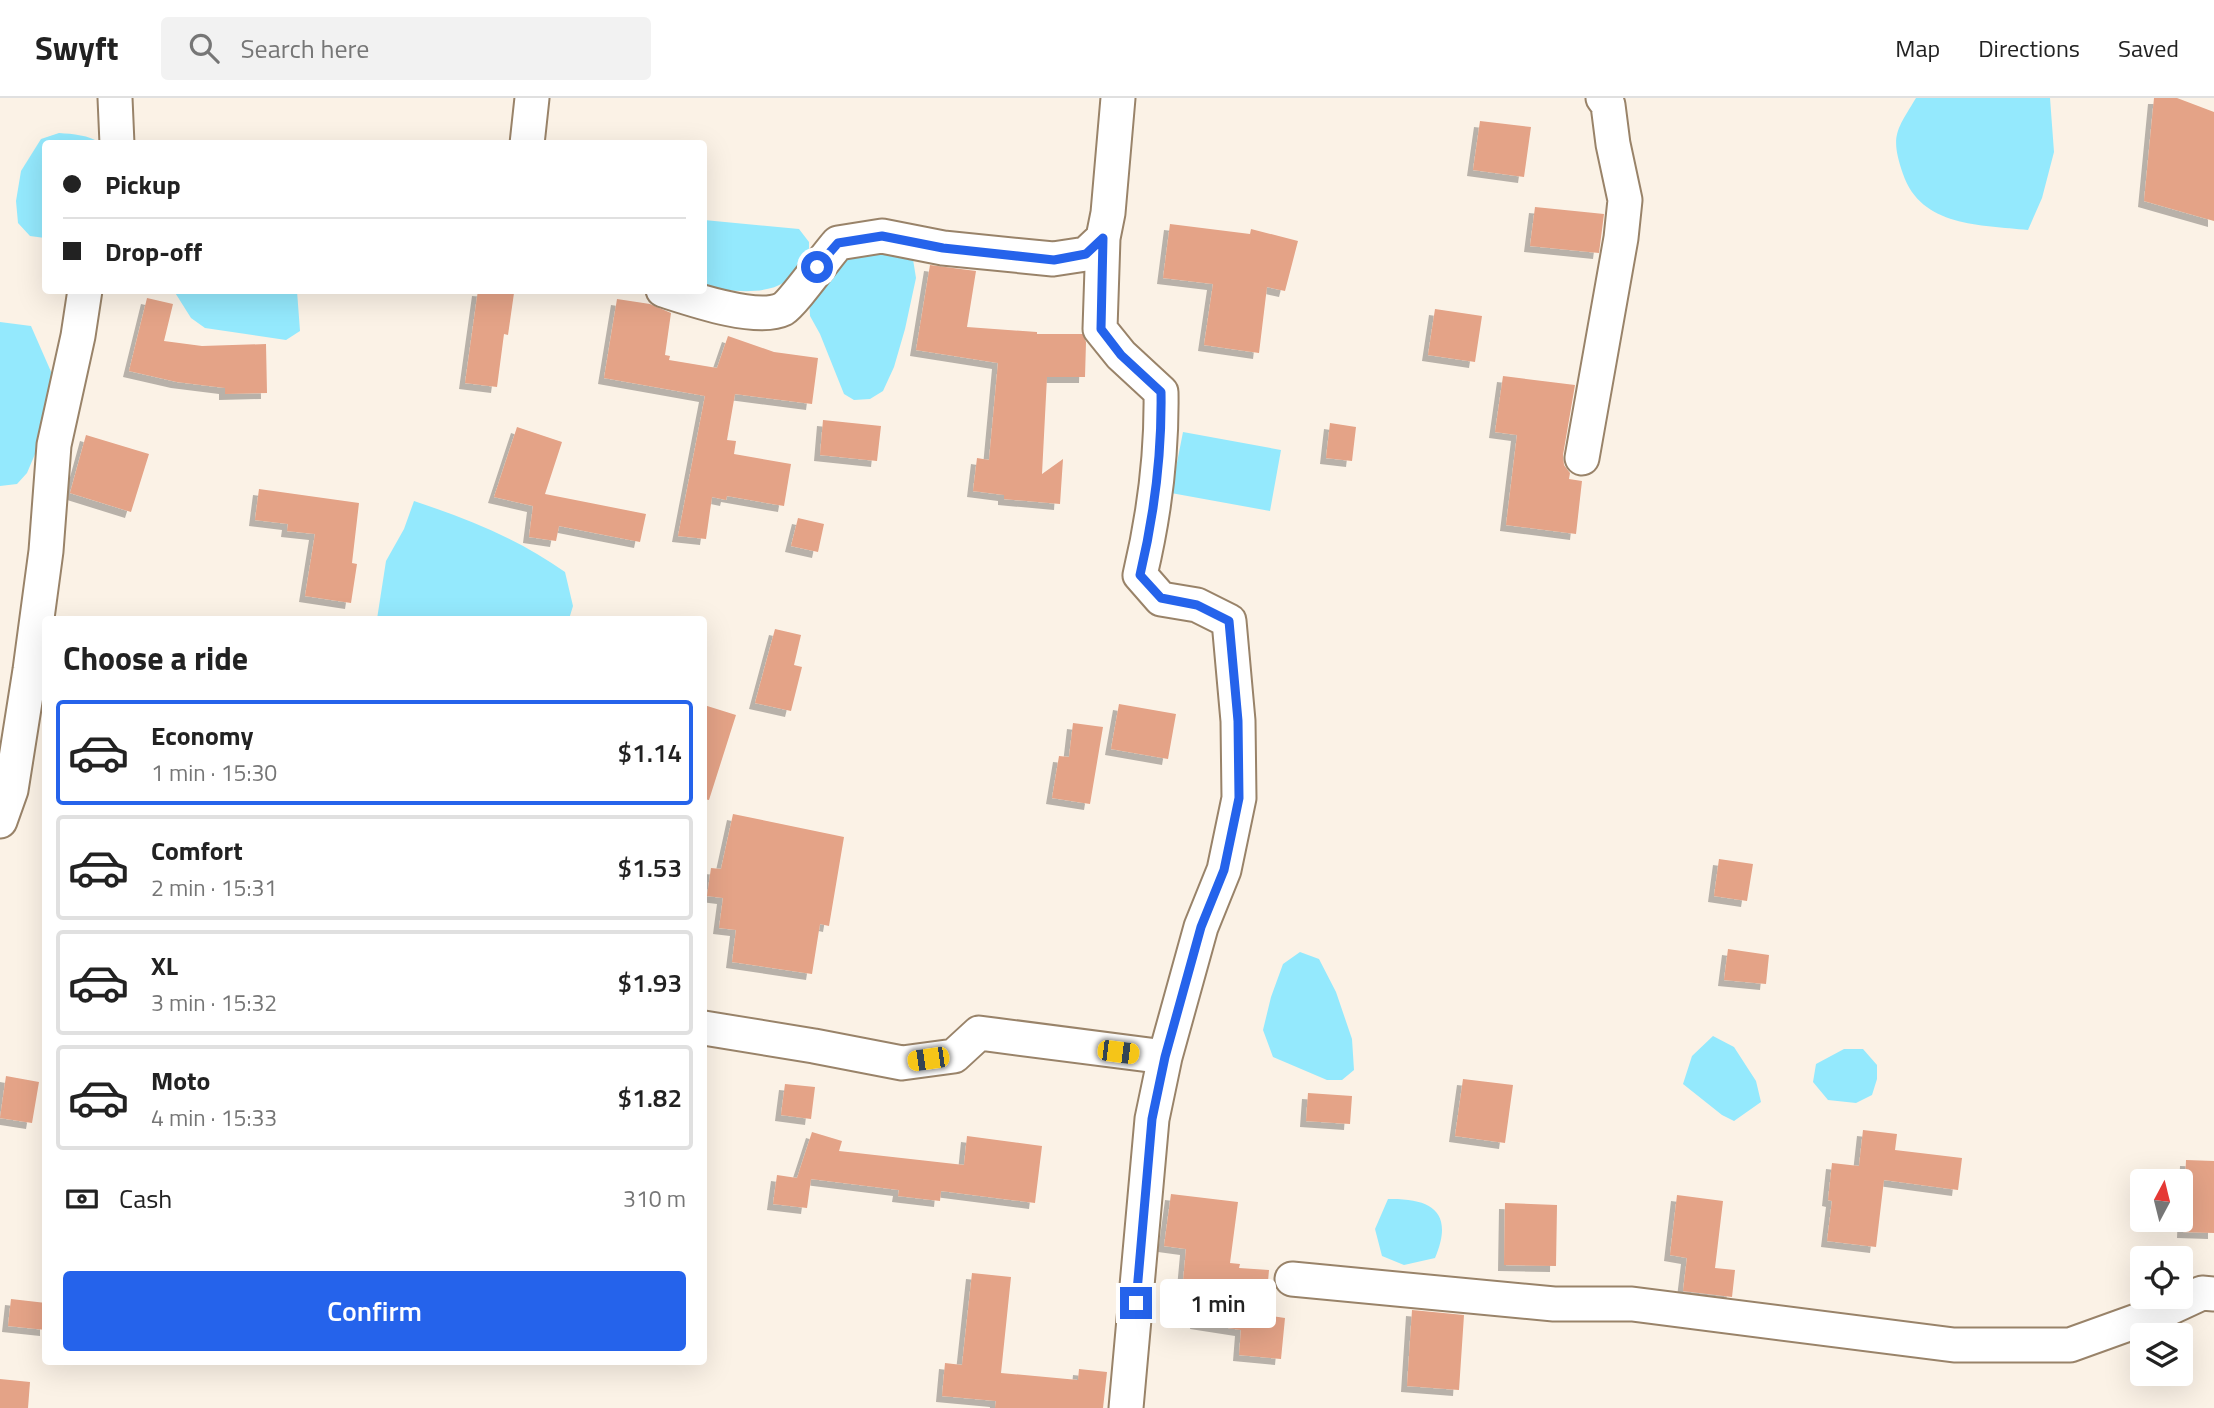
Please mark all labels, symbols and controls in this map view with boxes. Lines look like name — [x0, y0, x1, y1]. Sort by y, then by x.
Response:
search box — [161, 17, 651, 80]
text: Swyft — [35, 23, 119, 73]
icon: search — [185, 29, 223, 67]
text: Search here — [241, 29, 369, 68]
text: Map — [1895, 30, 1940, 66]
text: Directions — [1978, 30, 2080, 66]
text: Saved — [2118, 30, 2179, 66]
text: Pickup — [105, 165, 181, 204]
text: Drop-off — [105, 232, 202, 271]
route start — [801, 251, 833, 283]
text: Choose a ride — [63, 634, 248, 682]
text: Economy — [151, 716, 253, 755]
icon: car — [67, 721, 130, 784]
text: $1.14 — [618, 733, 682, 772]
text: 1 min · 15:30 — [151, 755, 277, 790]
text: Comfort — [151, 831, 243, 870]
icon: car — [67, 836, 130, 899]
text: $1.53 — [618, 848, 682, 887]
text: 2 min · 15:31 — [151, 870, 277, 905]
text: XL — [151, 946, 178, 985]
icon: car — [67, 951, 130, 1014]
text: $1.93 — [618, 963, 682, 1002]
text: 3 min · 15:32 — [151, 985, 277, 1020]
car — [1096, 1039, 1141, 1065]
car — [906, 1046, 951, 1072]
text: Moto — [151, 1061, 210, 1100]
icon: car — [67, 1066, 130, 1129]
text: $1.82 — [618, 1078, 682, 1117]
text: 4 min · 15:33 — [151, 1100, 277, 1135]
north arrow — [2130, 1169, 2193, 1232]
map controls — [2130, 1169, 2193, 1386]
text: Cash — [119, 1179, 172, 1218]
icon: cash — [63, 1180, 101, 1218]
text: 310 m — [623, 1181, 686, 1216]
button: locate — [2130, 1246, 2193, 1309]
button: Confirm — [63, 1271, 686, 1351]
callout: 1 min — [1160, 1278, 1276, 1328]
text: 1 min — [1190, 1286, 1246, 1321]
route end — [1120, 1287, 1152, 1319]
button: layers — [2130, 1323, 2193, 1386]

